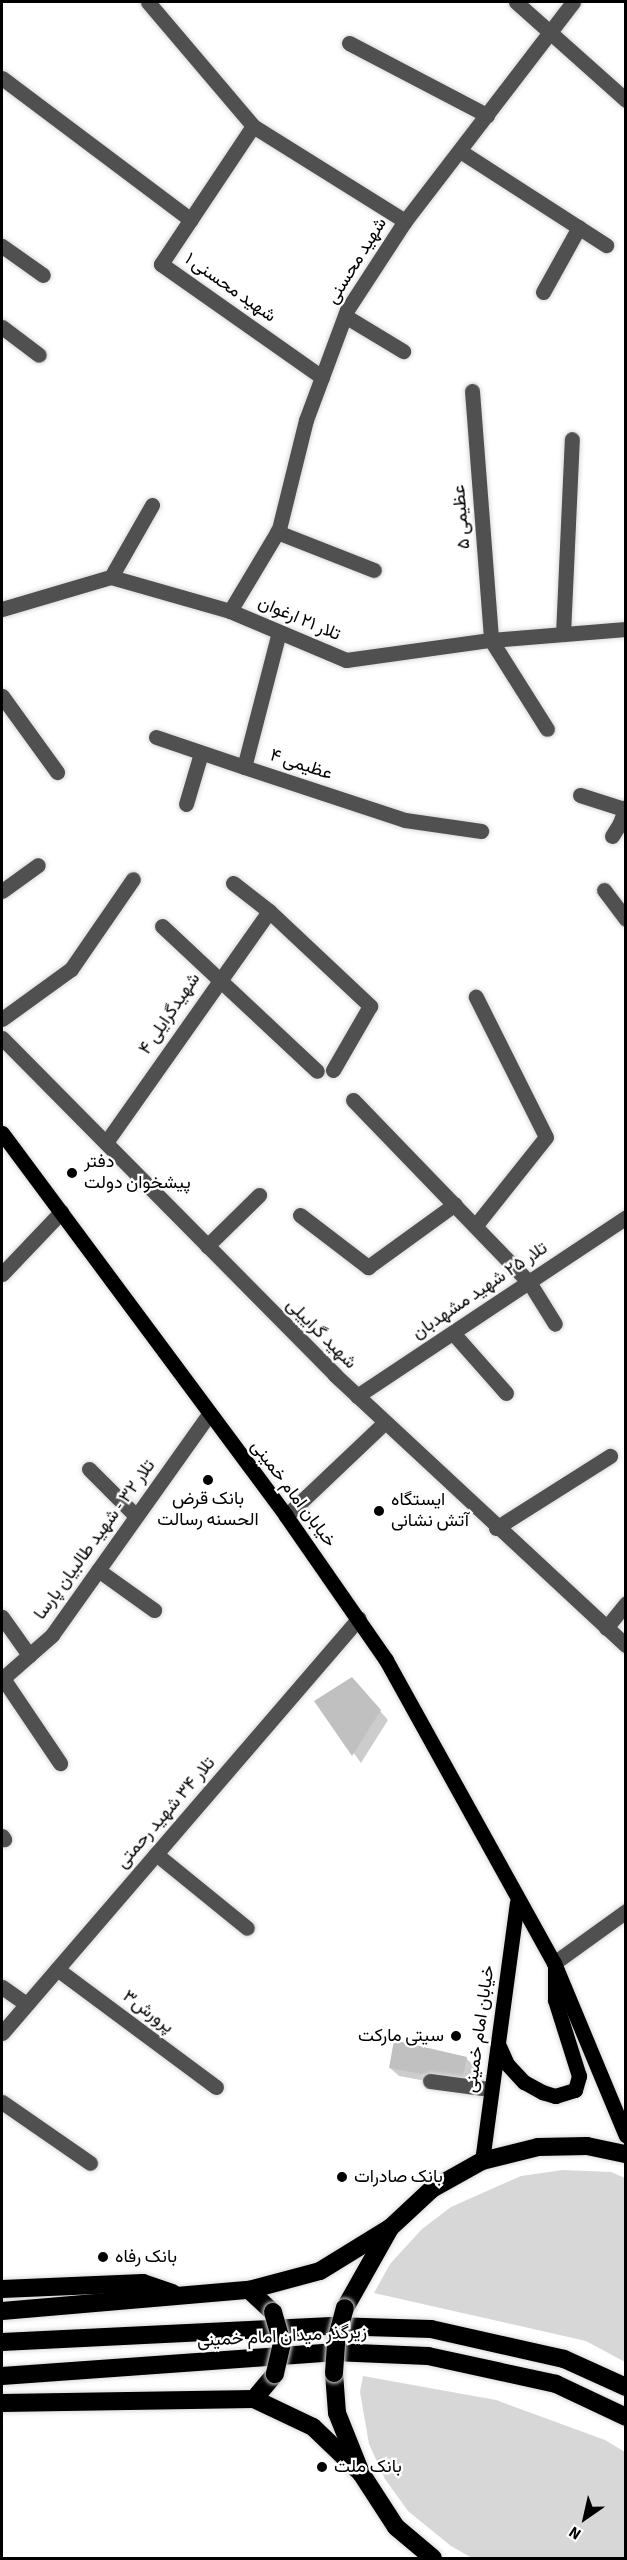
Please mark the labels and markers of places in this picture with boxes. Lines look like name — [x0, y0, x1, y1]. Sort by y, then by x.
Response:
place label: دفتر پیشخوان دولت — [84, 1152, 191, 1194]
marker: دفتر پیشخوان دولت — [65, 1166, 79, 1180]
marker: بانک قرض الحسنه رسالت — [201, 1473, 215, 1487]
place label: بانک قرض الحسنه رسالت — [157, 1489, 259, 1532]
place label: ایستگاه آتش نشانی — [391, 1490, 469, 1532]
marker: ایستگاه آتش نشانی — [372, 1504, 386, 1518]
place label: سیتی مارکت — [358, 2025, 444, 2047]
marker: سیتی مارکت — [449, 2029, 463, 2043]
place label: بانک صادرات — [354, 2166, 443, 2188]
marker: بانک صادرات — [335, 2170, 349, 2184]
place label: بانک رفاه — [115, 2246, 177, 2268]
marker: بانک رفاه — [96, 2250, 110, 2264]
place label: بانک ملت — [334, 2456, 402, 2478]
marker: بانک ملت — [315, 2460, 329, 2474]

